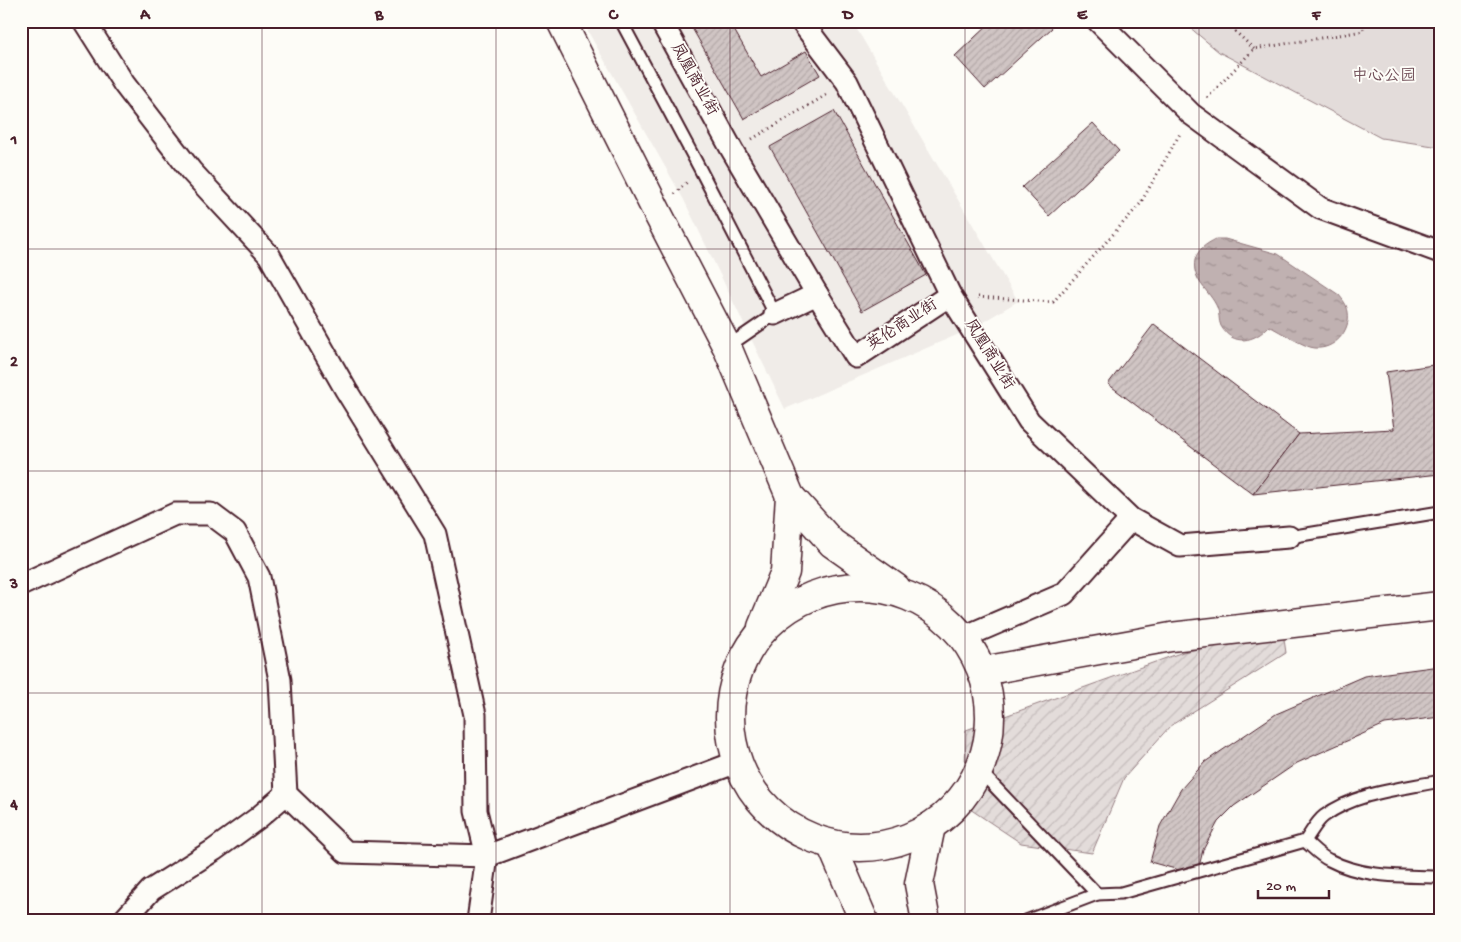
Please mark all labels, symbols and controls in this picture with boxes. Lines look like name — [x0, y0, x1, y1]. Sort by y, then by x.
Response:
text: A — [139, 7, 151, 26]
text: B — [374, 7, 384, 26]
text: C — [608, 7, 619, 26]
text: D — [841, 7, 854, 26]
text: E — [1077, 7, 1088, 26]
text: F — [1311, 7, 1322, 26]
street label: 凤凰商业街 — [665, 40, 722, 120]
park label: 中心公园 — [1352, 66, 1416, 87]
text: 1 — [10, 132, 17, 151]
street label: 英伦商业街 — [863, 295, 942, 356]
street label: 凤凰商业街 — [959, 316, 1018, 394]
text: 2 — [10, 354, 18, 373]
text: 3 — [9, 576, 18, 595]
text: 4 — [9, 797, 18, 816]
scale bar — [1258, 867, 1330, 899]
text: 20 m — [1266, 878, 1296, 896]

